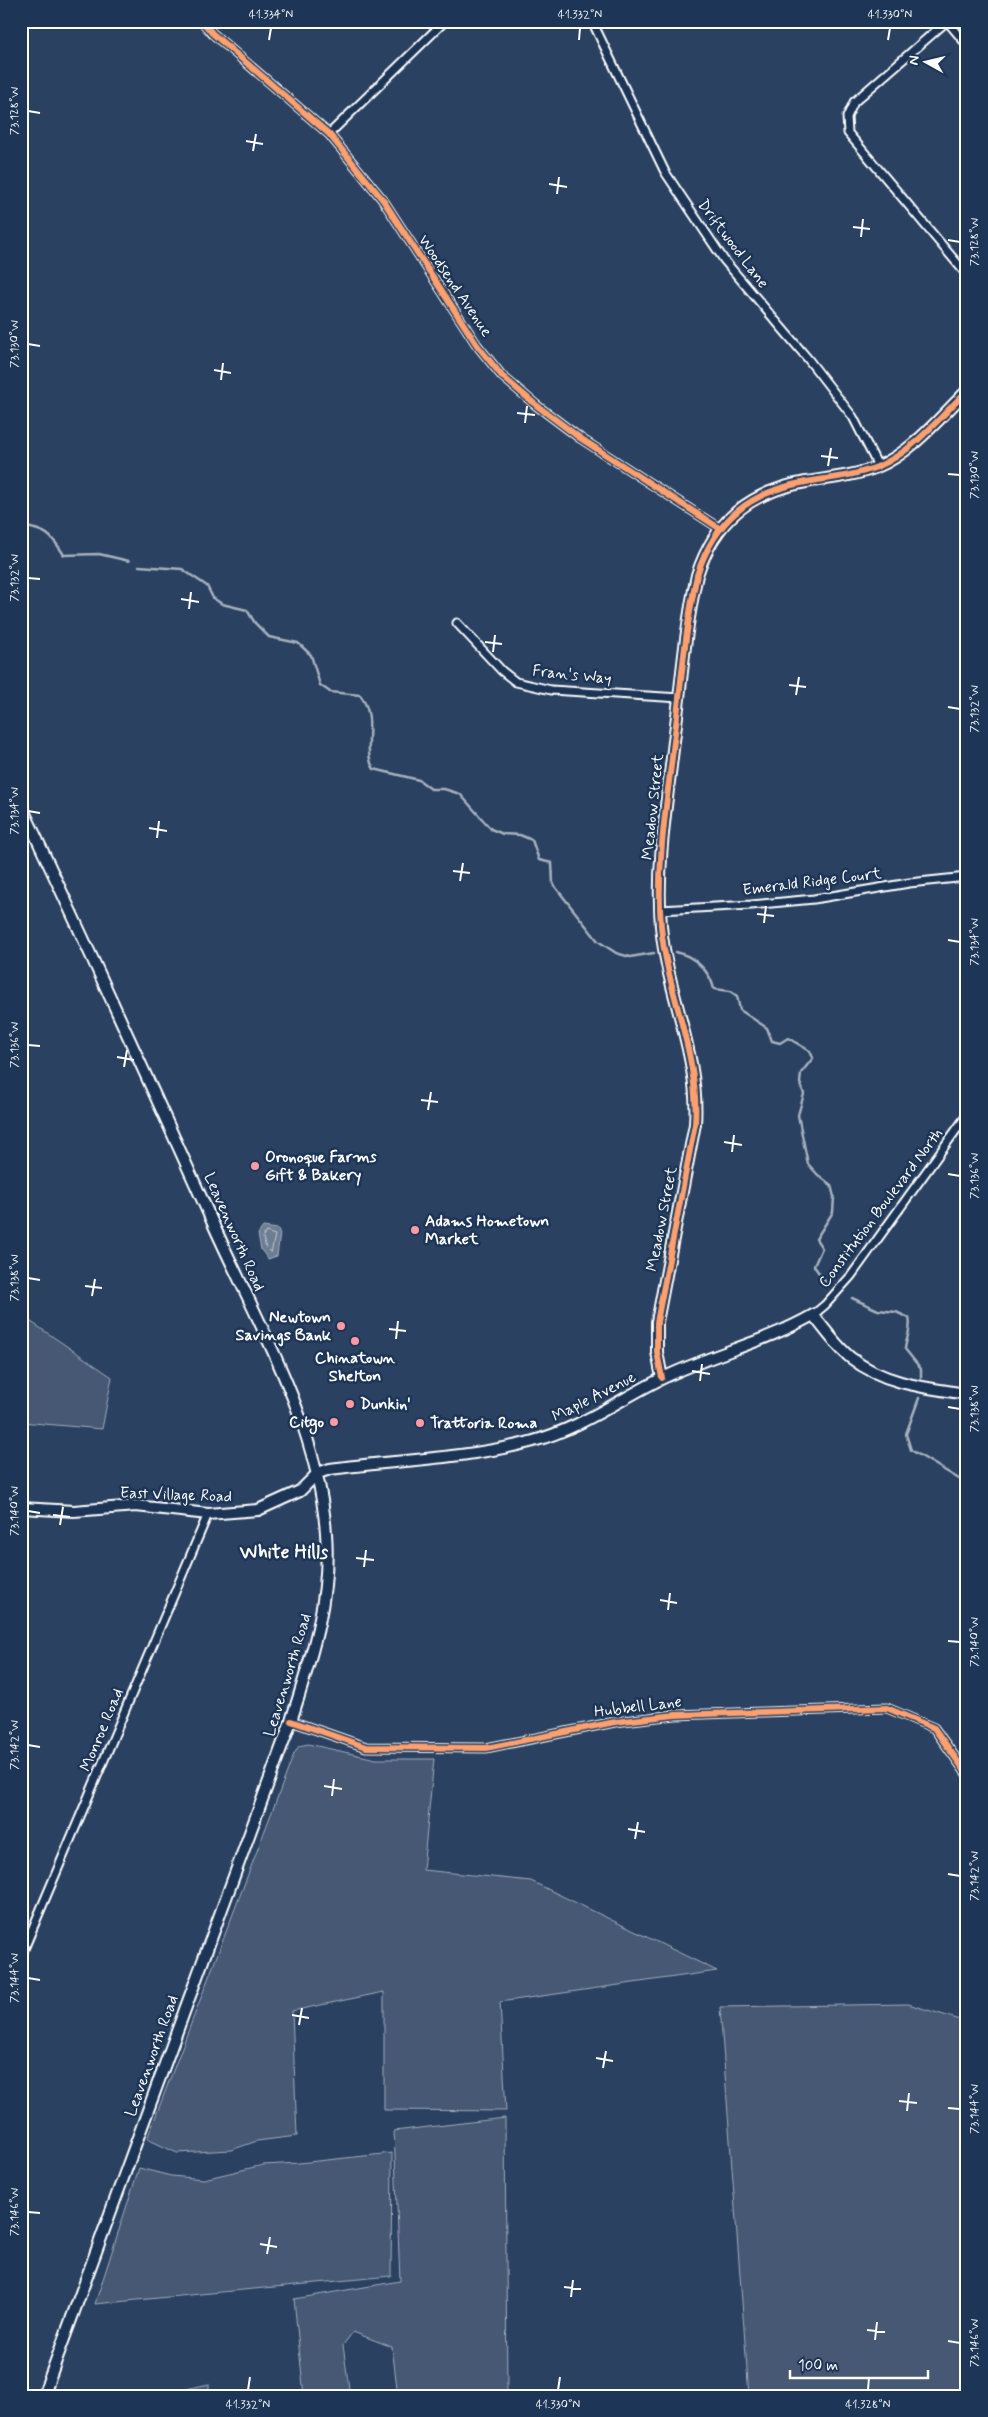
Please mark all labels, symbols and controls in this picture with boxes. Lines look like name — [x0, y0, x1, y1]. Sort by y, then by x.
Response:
text: 41.334°N — [249, 7, 293, 23]
text: 41.332°N — [558, 7, 602, 23]
text: 41.330°N — [868, 7, 912, 23]
north arrow — [900, 38, 950, 88]
text: N — [905, 54, 924, 66]
text: 73.128°W — [7, 87, 23, 135]
street label: Driftwood Lane — [693, 195, 773, 293]
text: 73.128°W — [967, 218, 983, 266]
street label: Woodsend Avenue — [413, 231, 497, 341]
text: 73.130°W — [7, 320, 23, 368]
text: 73.130°W — [967, 451, 983, 499]
text: 73.132°W — [7, 554, 23, 602]
street label: Fran's Way — [531, 660, 613, 690]
text: 73.132°W — [967, 685, 983, 733]
street label: Meadow Street — [637, 752, 669, 861]
text: 73.134°W — [7, 787, 23, 835]
street label: Emerald Ridge Court — [742, 863, 883, 901]
text: 73.134°W — [967, 918, 983, 966]
text: 73.136°W — [7, 1022, 23, 1068]
street label: Constitution Boulevard North — [814, 1124, 948, 1292]
place label: Oronoque Farms Gift & Bakery — [265, 1147, 378, 1186]
text: 73.136°W — [967, 1153, 983, 1199]
marker: Oronoque Farms Gift & Bakery — [249, 1160, 261, 1172]
street label: Meadow Street — [642, 1164, 683, 1273]
street label: Leavenworth Road — [198, 1169, 270, 1295]
place label: Adams Hometown Market — [425, 1211, 549, 1250]
marker: Adams Hometown Market — [409, 1224, 421, 1236]
text: 73.138°W — [7, 1254, 23, 1302]
place label: Newtown Savings Bank — [236, 1307, 332, 1347]
marker: Newtown Savings Bank — [335, 1320, 347, 1332]
marker: Chinatown Shelton — [349, 1335, 361, 1347]
place label: Chinatown Shelton — [315, 1348, 396, 1387]
street label: Maple Avenue — [548, 1367, 640, 1427]
text: 73.138°W — [967, 1385, 983, 1433]
place label: Dunkin' — [360, 1394, 411, 1415]
marker: Dunkin' — [344, 1398, 356, 1410]
place label: Citgo — [289, 1412, 324, 1435]
place label: Trattoria Roma — [430, 1413, 537, 1434]
marker: Citgo — [328, 1416, 340, 1428]
marker: Trattoria Roma — [414, 1417, 426, 1429]
street label: East Village Road — [120, 1483, 232, 1507]
text: 73.140°W — [7, 1486, 23, 1536]
district label: White Hills — [239, 1540, 329, 1565]
street label: Leavenworth Road — [259, 1611, 317, 1739]
text: 73.140°W — [967, 1617, 983, 1667]
street label: Monroe Road — [75, 1685, 129, 1775]
street label: Hubbell Lane — [593, 1691, 683, 1723]
text: 73.142°W — [7, 1720, 23, 1770]
text: 73.142°W — [967, 1851, 983, 1901]
text: 73.144°W — [7, 1953, 23, 2003]
street label: Leavenworth Road — [120, 1992, 184, 2120]
text: 73.144°W — [967, 2084, 983, 2134]
text: 73.146°W — [7, 2188, 23, 2236]
text: 73.146°W — [967, 2319, 983, 2367]
scale bar — [790, 2347, 928, 2379]
text: 100 m — [798, 2356, 838, 2376]
text: 41.332°N — [226, 2397, 270, 2413]
text: 41.330°N — [536, 2397, 580, 2413]
text: 41.328°N — [845, 2397, 891, 2413]

